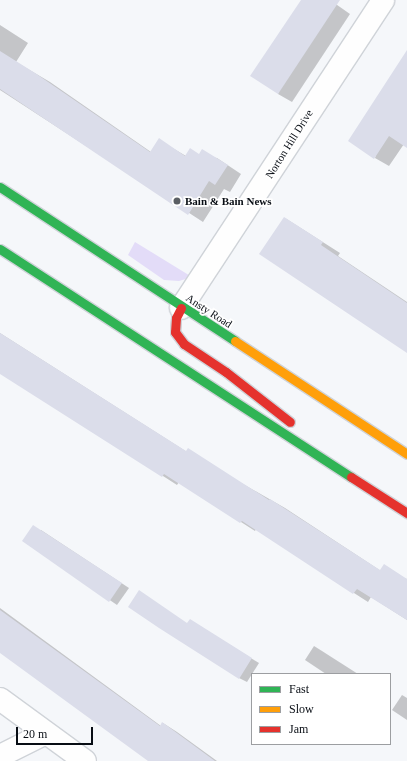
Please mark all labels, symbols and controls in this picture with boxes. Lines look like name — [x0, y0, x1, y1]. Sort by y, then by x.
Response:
street label: Norton Hill Drive — [263, 107, 315, 181]
place label: Bain & Bain News — [185, 194, 271, 208]
marker: Bain & Bain News — [172, 196, 182, 206]
street label: Ansty Road — [183, 291, 235, 331]
legend — [251, 673, 391, 745]
text: Fast — [289, 682, 309, 696]
text: Slow — [289, 702, 314, 716]
scale bar — [18, 719, 95, 745]
text: Jam — [289, 722, 308, 736]
text: 20 m — [23, 727, 47, 741]

